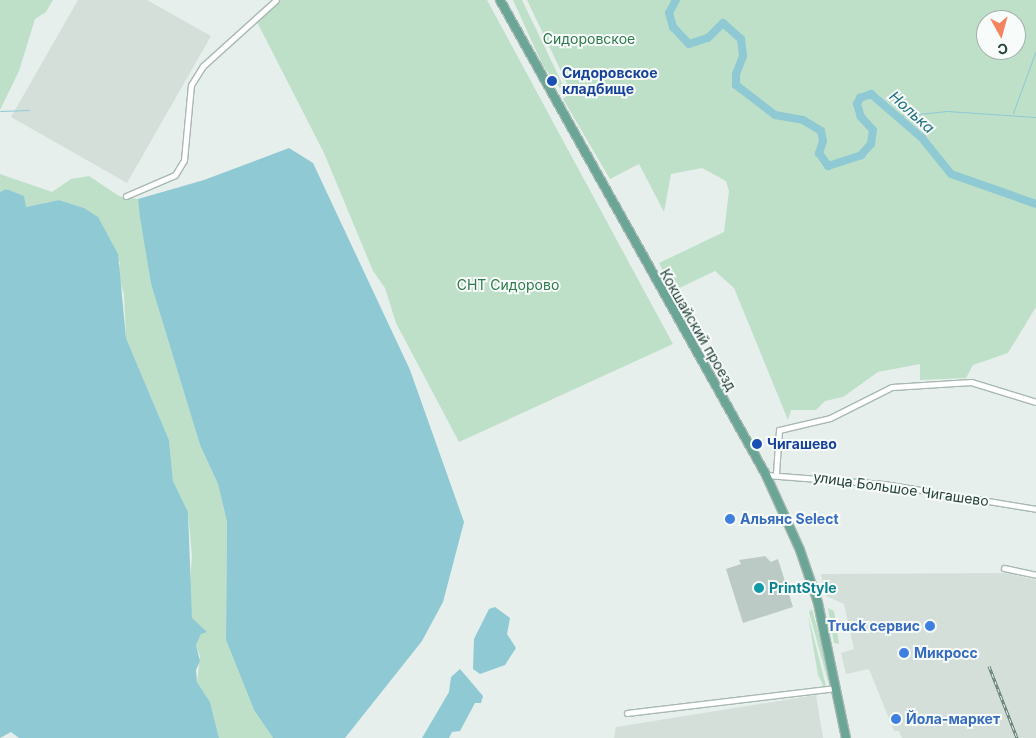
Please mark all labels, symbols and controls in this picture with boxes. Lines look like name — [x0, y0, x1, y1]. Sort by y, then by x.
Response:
north arrow — [976, 10, 1026, 60]
park label: Сидоровское — [543, 31, 635, 47]
text: С — [997, 40, 1009, 58]
place label: Сидоровское кладбище — [562, 65, 658, 98]
marker: Сидоровское кладбище — [546, 75, 558, 87]
water label: Нолька — [886, 87, 938, 137]
street label: Кокшайский проезд — [656, 266, 740, 394]
park label: СНТ Сидорово — [457, 277, 559, 293]
place label: Чигашево — [767, 436, 837, 452]
marker: Чигашево — [751, 438, 763, 450]
street label: улица Большое Чигашево — [812, 468, 990, 510]
place label: Альянс Select — [740, 511, 839, 527]
marker: Альянс Select — [724, 513, 736, 525]
place label: PrintStyle — [769, 580, 837, 596]
marker: PrintStyle — [753, 582, 765, 594]
place label: Truck сервис — [827, 618, 920, 634]
marker: Truck сервис — [924, 620, 936, 632]
place label: Микросс — [914, 645, 978, 661]
marker: Микросс — [898, 647, 910, 659]
place label: Йола-маркет — [906, 711, 1000, 727]
marker: Йола-маркет — [890, 713, 902, 725]

